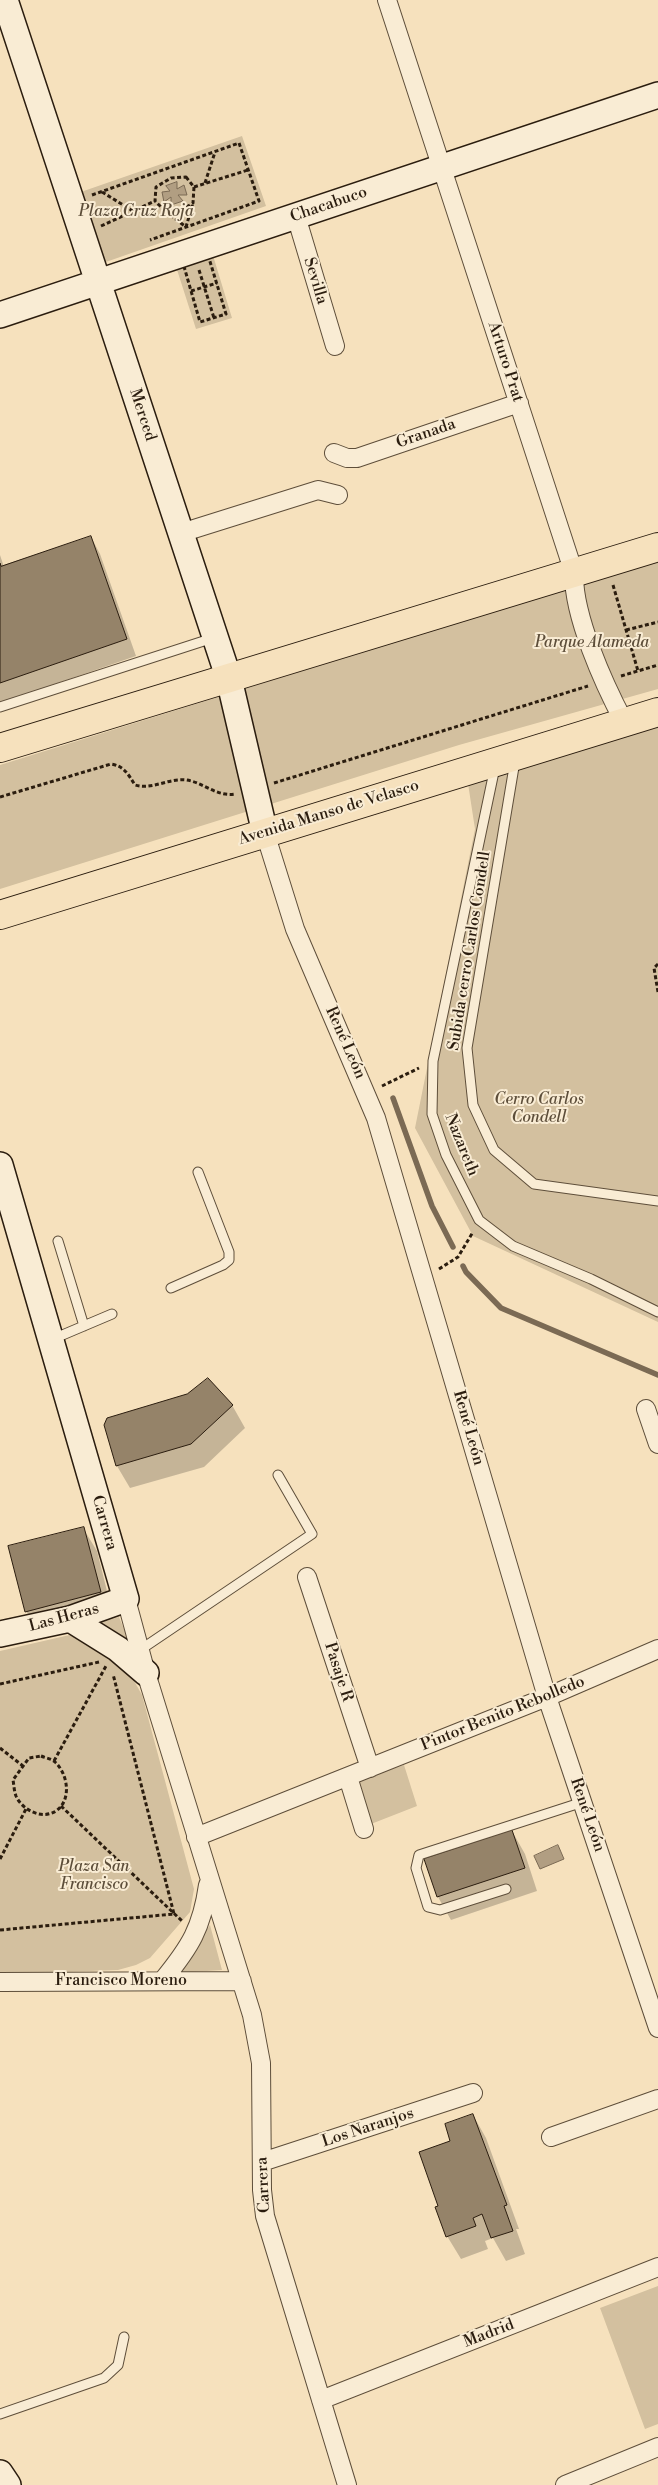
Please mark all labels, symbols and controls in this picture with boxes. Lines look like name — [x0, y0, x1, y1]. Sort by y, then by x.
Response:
street label: Chacabuco — [288, 183, 370, 227]
park label: Plaza Cruz Roja — [78, 202, 194, 222]
street label: Sevilla — [299, 255, 331, 307]
street label: Arturo Prat — [483, 319, 527, 405]
street label: Merced — [124, 386, 160, 444]
street label: Granada — [394, 415, 458, 453]
park label: Parque Alameda — [535, 633, 649, 653]
street label: Avenida Manso de Velasco — [236, 776, 422, 850]
street label: Subida cerro Carlos Condell — [445, 850, 495, 1052]
street label: René León — [321, 1004, 369, 1082]
park label: Cerro Carlos Condell — [494, 1090, 584, 1128]
street label: Nazareth — [440, 1111, 482, 1179]
street label: René León — [448, 1388, 488, 1468]
street label: Carrera — [87, 1493, 121, 1553]
street label: Las Heras — [27, 1599, 101, 1637]
street label: Pasaje R — [319, 1640, 357, 1704]
street label: Pintor Benito Rebolledo — [418, 1672, 588, 1756]
street label: René León — [565, 1775, 609, 1855]
park label: Plaza San Francisco — [58, 1857, 130, 1895]
street label: Francisco Moreno — [55, 1971, 187, 1991]
street label: Los Naranjos — [320, 2104, 416, 2152]
street label: Carrera — [253, 2156, 275, 2214]
street label: Madrid — [461, 2316, 517, 2352]

